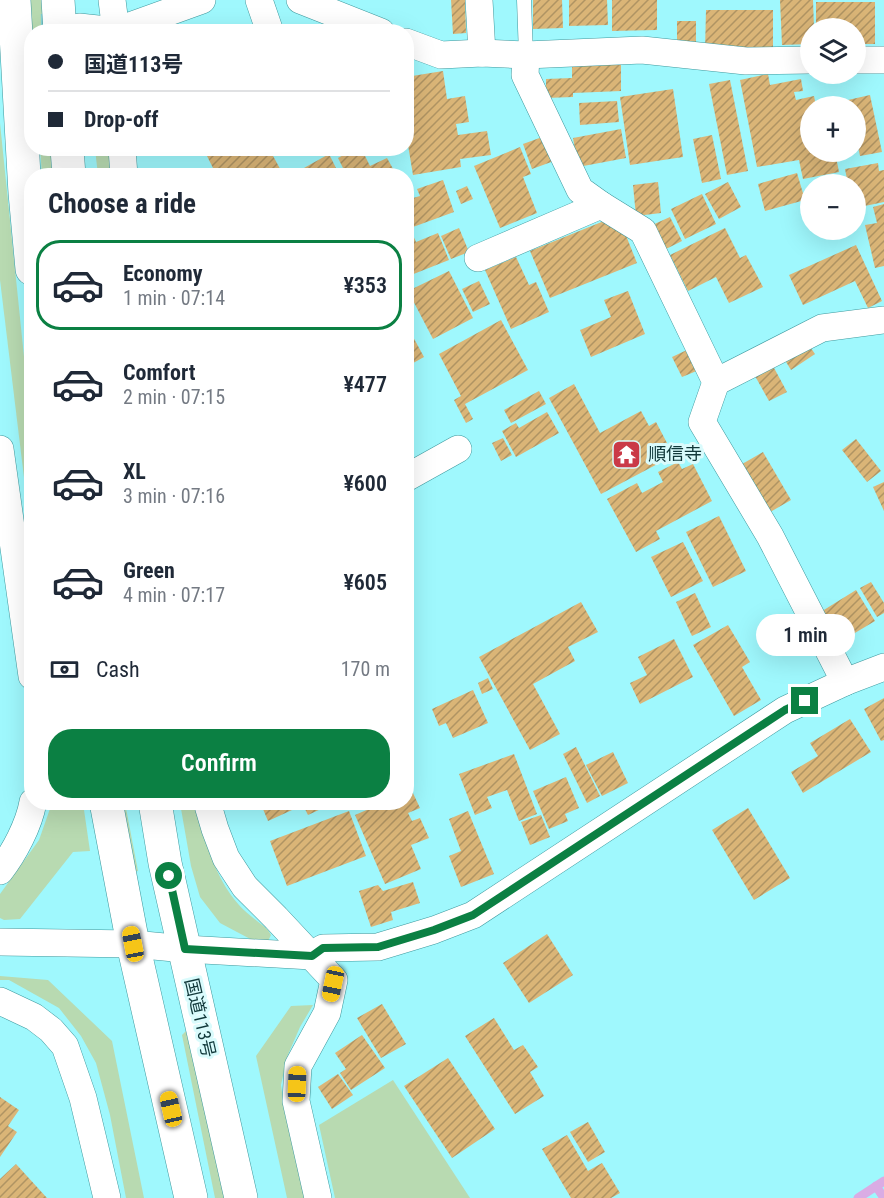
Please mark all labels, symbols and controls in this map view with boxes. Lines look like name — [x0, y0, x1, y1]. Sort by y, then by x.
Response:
map controls — [800, 18, 866, 240]
button: layers — [800, 18, 866, 84]
text: 国道113号 — [84, 52, 183, 77]
button: + — [800, 96, 866, 162]
text: Drop-off — [84, 107, 158, 132]
button: − — [800, 174, 866, 240]
text: Choose a ride — [48, 188, 196, 220]
icon: car — [51, 258, 105, 312]
text: Economy — [123, 261, 203, 286]
text: ¥353 — [343, 273, 387, 298]
text: 1 min · 07:14 — [123, 286, 225, 310]
icon: car — [51, 357, 105, 411]
text: Comfort — [123, 360, 196, 385]
text: ¥477 — [343, 372, 387, 397]
text: 2 min · 07:15 — [123, 385, 225, 409]
temple icon: 順信寺 — [611, 438, 643, 470]
place label: 順信寺 — [648, 443, 702, 464]
icon: car — [51, 456, 105, 510]
text: XL — [123, 459, 146, 484]
text: ¥600 — [343, 471, 387, 496]
text: 3 min · 07:16 — [123, 484, 225, 508]
icon: car — [51, 555, 105, 609]
text: Green — [123, 558, 175, 583]
text: ¥605 — [343, 570, 387, 595]
text: 4 min · 07:17 — [123, 583, 225, 607]
callout: 1 min — [756, 614, 854, 656]
text: 1 min — [783, 623, 828, 647]
icon: cash — [48, 653, 81, 686]
text: Cash — [96, 657, 140, 682]
text: 170 m — [341, 657, 390, 681]
route end — [791, 687, 818, 714]
button: Confirm — [48, 729, 390, 798]
route start — [155, 862, 182, 889]
car — [121, 925, 145, 963]
car — [320, 965, 346, 1003]
street label: 国道113号 — [181, 976, 220, 1060]
car — [287, 1066, 307, 1102]
car — [158, 1089, 184, 1129]

